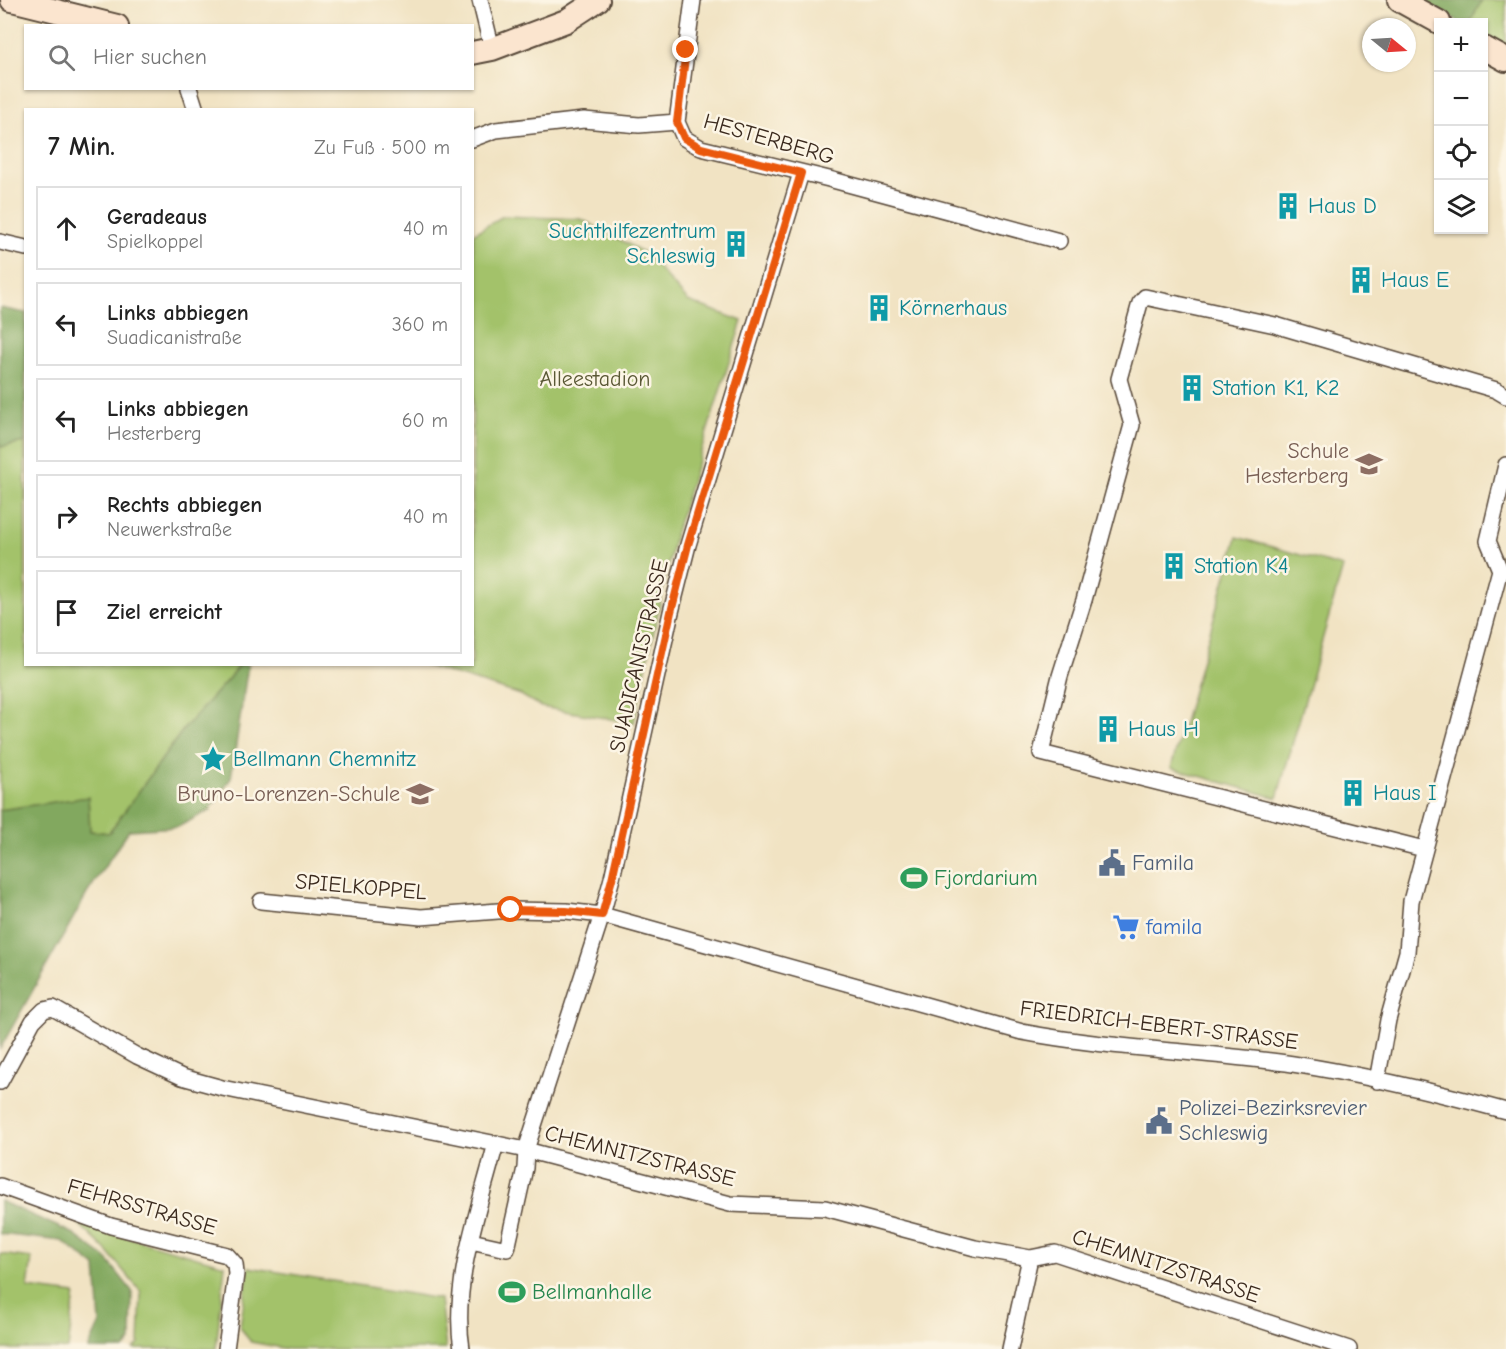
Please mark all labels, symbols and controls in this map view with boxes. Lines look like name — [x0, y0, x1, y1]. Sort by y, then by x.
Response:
north arrow — [1362, 18, 1416, 72]
map controls — [1434, 18, 1488, 234]
button: + — [1434, 18, 1488, 72]
search box — [24, 24, 474, 90]
route end — [672, 36, 698, 62]
icon: search — [45, 41, 78, 74]
text: Hier suchen — [93, 44, 207, 70]
button: − — [1434, 72, 1488, 126]
street label: HESTERBERG — [701, 108, 837, 170]
button: locate — [1434, 126, 1488, 180]
text: 7 Min. — [48, 132, 115, 162]
text: Zu Fuß · 500 m — [314, 136, 450, 159]
button: layers — [1434, 180, 1488, 234]
building icon: Haus D — [1273, 191, 1303, 221]
place label: Haus D — [1308, 193, 1377, 219]
text: Geradeaus — [107, 204, 207, 230]
icon: ahead — [50, 212, 83, 245]
text: 40 m — [403, 217, 448, 240]
place label: Suchthilfezentrum Schleswig — [549, 218, 716, 269]
building icon: Suchthilfezentrum Schleswig — [721, 229, 751, 259]
text: Spielkoppel — [107, 230, 203, 253]
building icon: Haus E — [1346, 265, 1376, 295]
place label: Haus E — [1381, 267, 1449, 293]
building icon: Körnerhaus — [864, 293, 894, 323]
place label: Körnerhaus — [899, 295, 1007, 321]
text: Links abbiegen — [107, 300, 249, 326]
icon: left — [50, 308, 83, 341]
text: 360 m — [392, 313, 448, 336]
text: Suadicanistraße — [107, 326, 242, 349]
park label: Alleestadion — [539, 366, 651, 392]
building icon: Station K1, K2 — [1177, 373, 1207, 403]
place label: Station K1, K2 — [1212, 375, 1339, 401]
text: Links abbiegen — [107, 396, 249, 422]
icon: left — [50, 404, 83, 437]
text: 60 m — [402, 409, 448, 432]
text: Hesterberg — [107, 422, 202, 445]
place label: Schule Hesterberg — [1245, 438, 1349, 489]
school or university icon: Schule Hesterberg — [1354, 449, 1384, 479]
text: Rechts abbiegen — [107, 492, 262, 518]
icon: right — [50, 500, 83, 533]
text: 40 m — [403, 505, 448, 528]
text: Neuwerkstraße — [107, 518, 232, 541]
building icon: Station K4 — [1159, 551, 1189, 581]
place label: Station K4 — [1194, 553, 1289, 579]
street label: SUADICANISTRASSE — [604, 557, 674, 755]
icon: arrive — [50, 596, 83, 629]
text: Ziel erreicht — [107, 599, 222, 625]
building icon: Haus H — [1093, 714, 1123, 744]
place label: Haus H — [1128, 716, 1199, 742]
place icon: Bellmann Chemnitz — [198, 744, 228, 774]
place label: Bellmann Chemnitz — [233, 746, 416, 772]
building icon: Haus I — [1338, 778, 1368, 808]
school or university icon: Bruno-Lorenzen-Schule — [405, 779, 435, 809]
place label: Haus I — [1373, 780, 1437, 806]
place label: Bruno-Lorenzen-Schule — [177, 781, 400, 807]
public building icon: Famila — [1097, 848, 1127, 878]
place label: Famila — [1132, 850, 1194, 876]
sports icon: Fjordarium — [899, 863, 929, 893]
place label: Fjordarium — [934, 865, 1038, 891]
street label: SPIELKOPPEL — [294, 868, 428, 906]
route start — [497, 896, 523, 922]
supermarket icon: famila — [1111, 912, 1141, 942]
place label: famila — [1145, 914, 1202, 940]
street label: FRIEDRICH-EBERT-STRASSE — [1018, 995, 1300, 1055]
place label: Polizei-Bezirksrevier Schleswig — [1179, 1095, 1367, 1146]
public building icon: Polizei-Bezirksrevier Schleswig — [1144, 1106, 1174, 1136]
street label: CHEMNITZSTRASSE — [542, 1120, 738, 1192]
street label: FEHRSSTRASSE — [64, 1173, 220, 1241]
street label: CHEMNITZSTRASSE — [1069, 1223, 1263, 1309]
sports icon: Bellmanhalle — [497, 1277, 527, 1307]
place label: Bellmanhalle — [532, 1279, 652, 1305]

